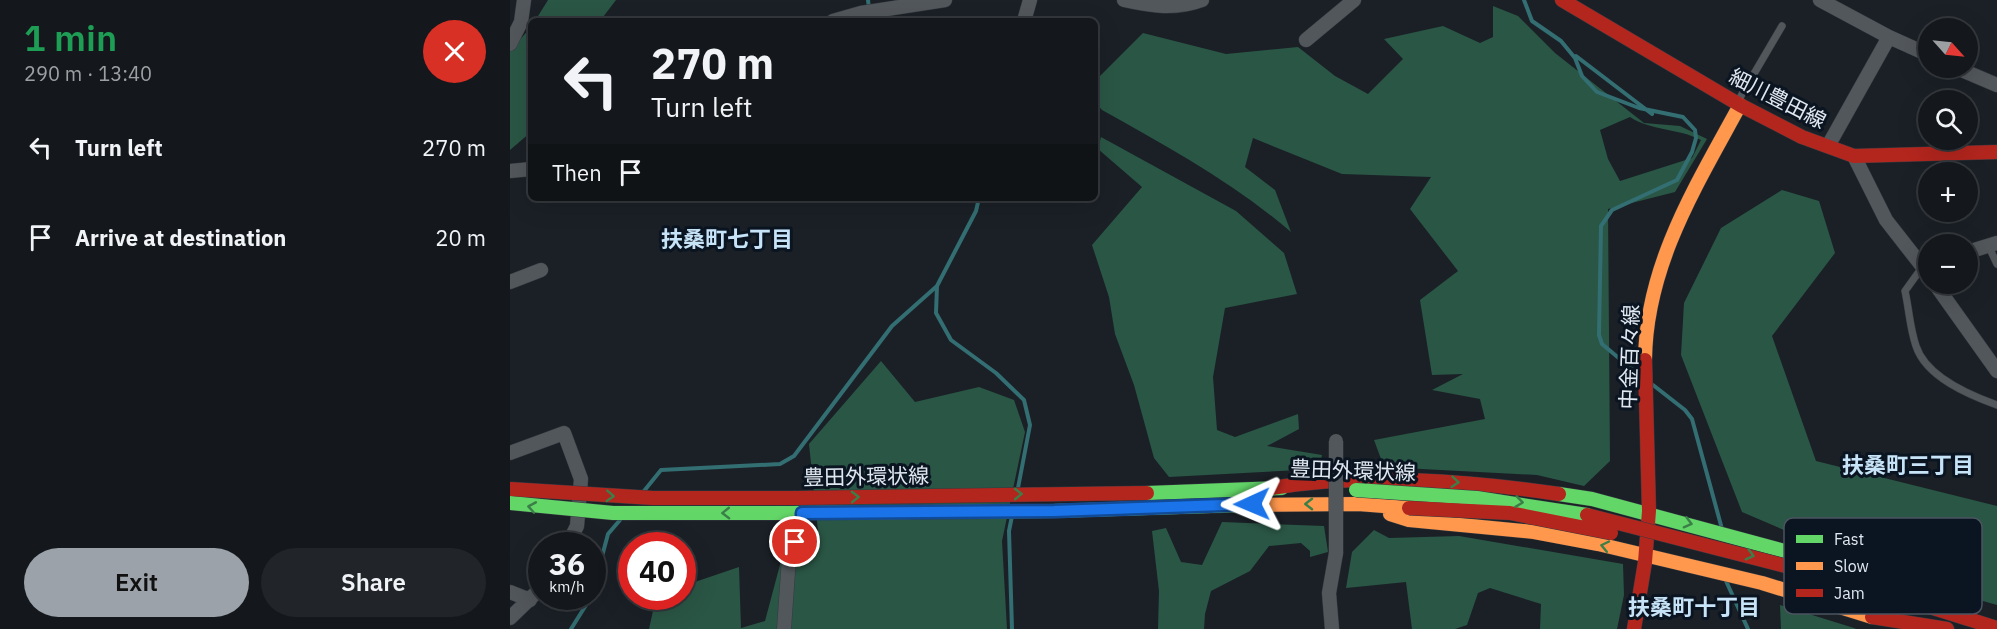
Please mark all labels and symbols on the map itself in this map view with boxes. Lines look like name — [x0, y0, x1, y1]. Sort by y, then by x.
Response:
north arrow — [1918, 18, 1978, 78]
street label: 細川豊田線 — [1725, 62, 1831, 134]
district label: 扶桑町七丁目 — [661, 224, 793, 253]
street label: 中金百々線 — [1613, 304, 1645, 410]
district label: 扶桑町三丁目 — [1842, 450, 1974, 479]
street label: 豊田外環状線 — [1290, 454, 1416, 486]
street label: 豊田外環状線 — [803, 461, 929, 491]
position arrow — [1220, 472, 1284, 536]
one-way arrow — [1450, 476, 1459, 489]
one-way arrow — [1013, 488, 1022, 500]
one-way arrow — [606, 490, 615, 503]
one-way arrow — [850, 491, 859, 503]
one-way arrow — [1515, 496, 1524, 508]
one-way arrow — [1304, 498, 1313, 510]
one-way arrow — [527, 501, 536, 513]
one-way arrow — [722, 507, 731, 519]
pin — [769, 516, 820, 567]
one-way arrow — [1683, 516, 1693, 529]
legend — [1784, 518, 1982, 614]
text: Fast — [1834, 529, 1864, 549]
speed limit sign: 40 — [618, 532, 696, 610]
one-way arrow — [1600, 540, 1610, 553]
one-way arrow — [1744, 548, 1755, 560]
text: Slow — [1834, 556, 1869, 576]
text: Jam — [1834, 583, 1865, 603]
district label: 扶桑町十丁目 — [1628, 592, 1760, 621]

